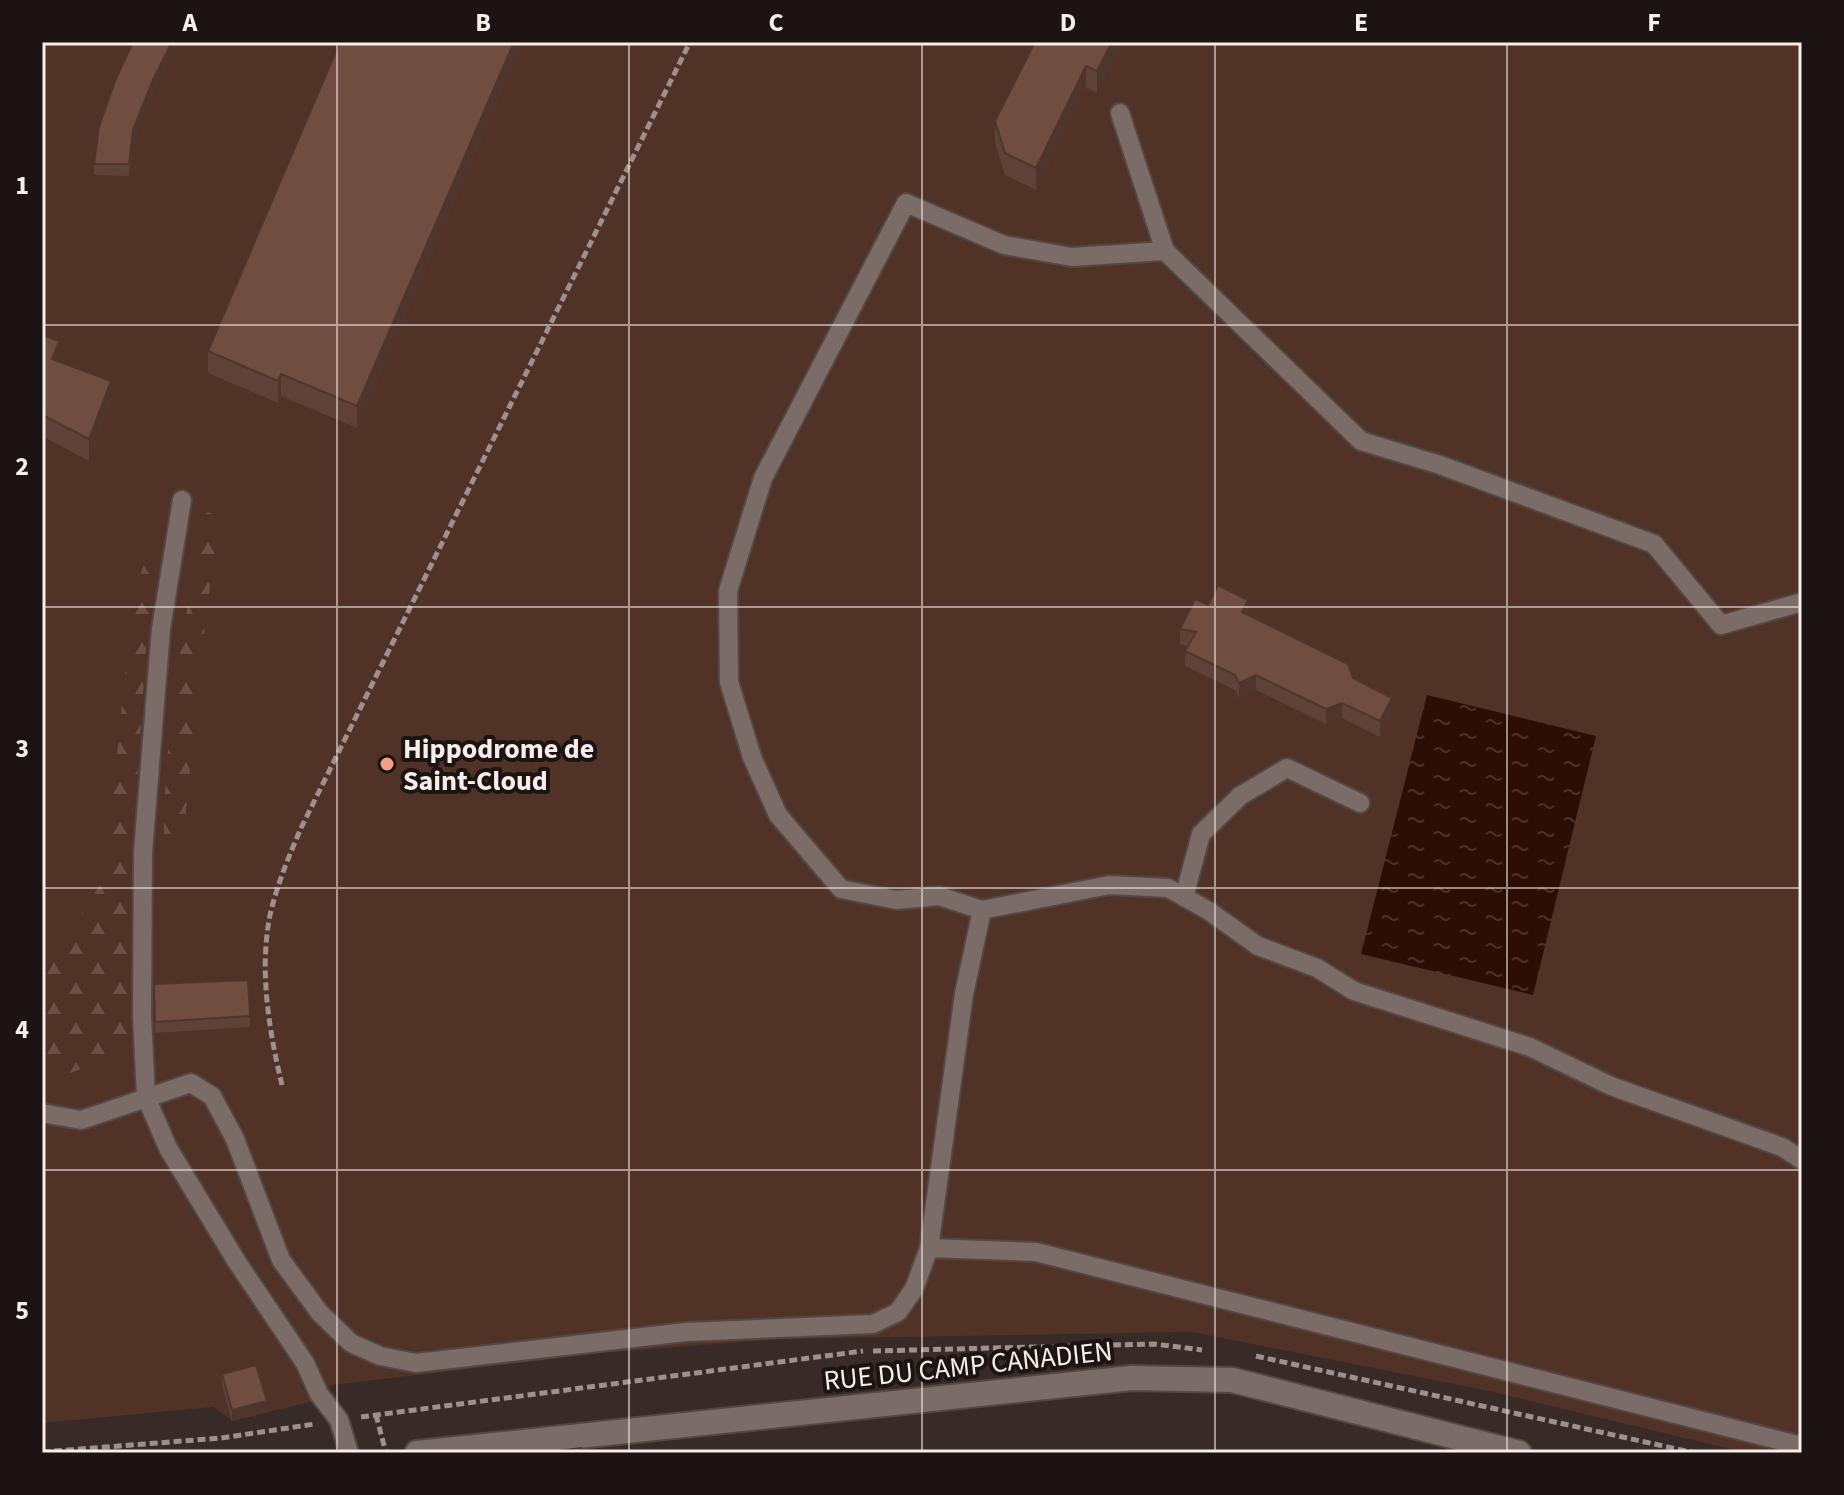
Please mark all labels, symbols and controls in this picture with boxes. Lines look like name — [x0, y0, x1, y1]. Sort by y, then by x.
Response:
text: A — [182, 4, 199, 41]
text: B — [475, 4, 491, 41]
text: C — [768, 4, 784, 41]
text: D — [1060, 4, 1076, 41]
text: E — [1354, 4, 1368, 41]
text: F — [1647, 4, 1661, 41]
text: 1 — [15, 167, 29, 204]
text: 2 — [15, 448, 29, 485]
place label: Hippodrome de Saint-Cloud — [403, 729, 594, 801]
text: 3 — [15, 730, 29, 767]
marker: Hippodrome de Saint-Cloud — [378, 755, 396, 773]
text: 4 — [15, 1011, 29, 1048]
text: 5 — [15, 1292, 29, 1329]
street label: RUE DU CAMP CANADIEN — [822, 1331, 1115, 1401]

